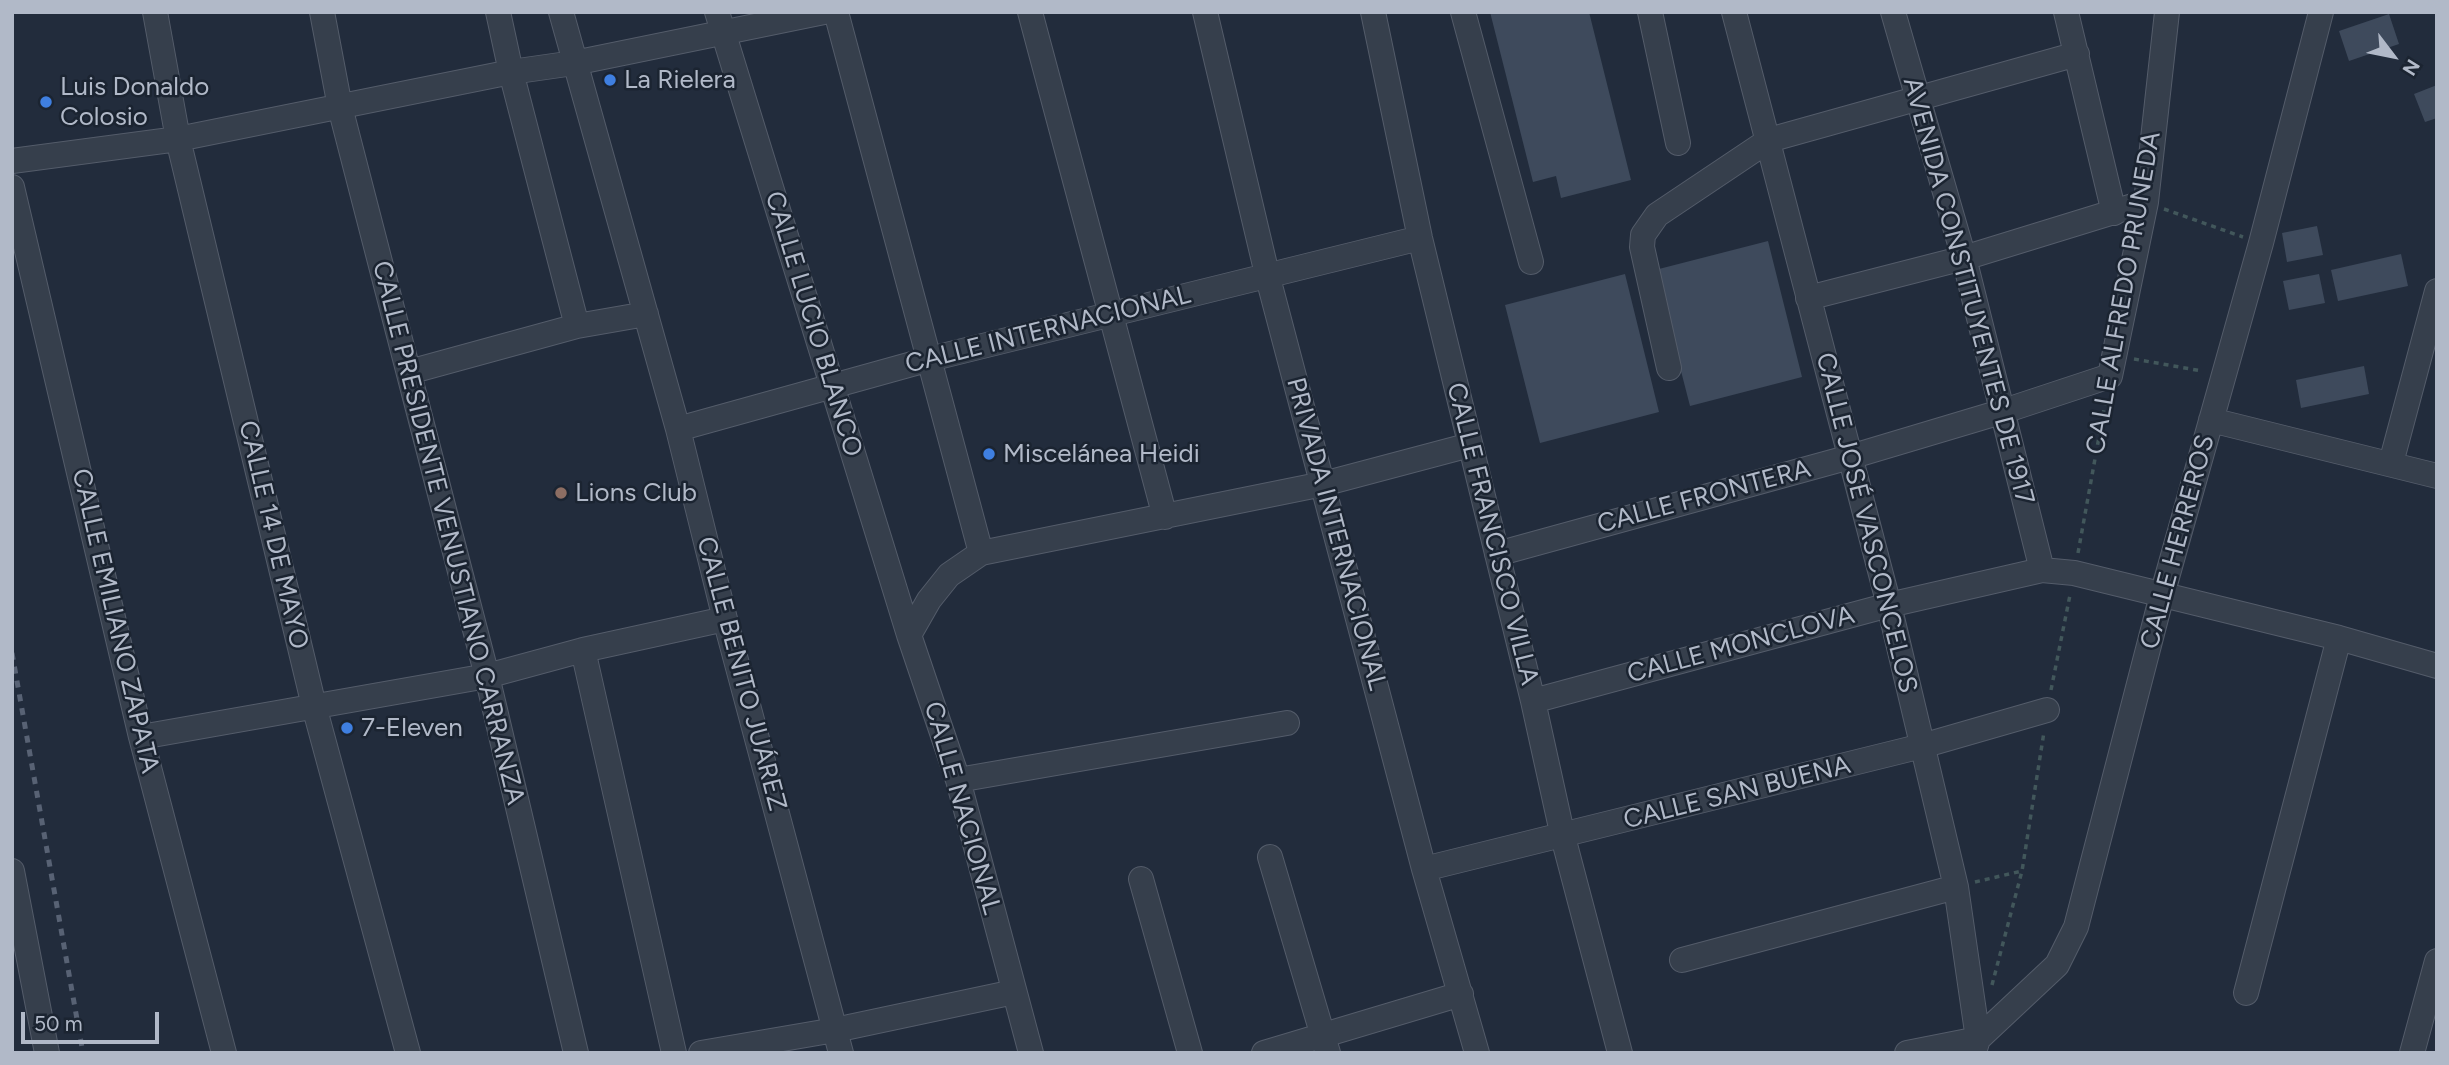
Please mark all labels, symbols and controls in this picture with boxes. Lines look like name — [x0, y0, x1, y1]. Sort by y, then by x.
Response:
north arrow — [2358, 21, 2428, 91]
text: N — [2398, 55, 2425, 80]
place label: La Rielera — [624, 64, 736, 96]
place label: Luis Donaldo Colosio — [60, 71, 209, 132]
marker: La Rielera — [602, 72, 618, 88]
street label: AVENIDA CONSTITUYENTES DE 1917 — [1896, 74, 2040, 508]
marker: Luis Donaldo Colosio — [38, 94, 54, 110]
street label: CALLE ALFREDO PRUNEDA — [2080, 129, 2168, 457]
street label: CALLE LUCIO BLANCO — [758, 188, 868, 460]
street label: CALLE PRESIDENTE VENUSTIANO CARRANZA — [365, 258, 531, 808]
street label: CALLE INTERNACIONAL — [902, 279, 1194, 381]
street label: CALLE JOSÉ VASCONCELOS — [1809, 350, 1923, 696]
street label: PRIVADA INTERNACIONAL — [1279, 374, 1393, 694]
street label: CALLE FRANCISCO VILLA — [1439, 380, 1545, 688]
street label: CALLE 14 DE MAYO — [232, 418, 314, 652]
street label: CALLE HERREROS — [2134, 431, 2222, 653]
place label: Miscelánea Heidi — [1003, 438, 1200, 470]
marker: Miscelánea Heidi — [981, 446, 997, 462]
street label: CALLE FRONTERA — [1594, 454, 1814, 540]
street label: CALLE EMILIANO ZAPATA — [65, 466, 165, 776]
place label: Lions Club — [575, 477, 697, 509]
marker: Lions Club — [553, 485, 569, 501]
street label: CALLE BENITO JUÁREZ — [689, 534, 793, 814]
street label: CALLE MONCLOVA — [1624, 600, 1858, 690]
street label: CALLE NACIONAL — [917, 698, 1007, 918]
place label: 7-Eleven — [361, 712, 463, 744]
marker: 7-Eleven — [339, 720, 355, 736]
street label: CALLE SAN BUENA — [1620, 750, 1854, 836]
scale bar — [24, 998, 163, 1042]
text: 50 m — [34, 1011, 83, 1036]

